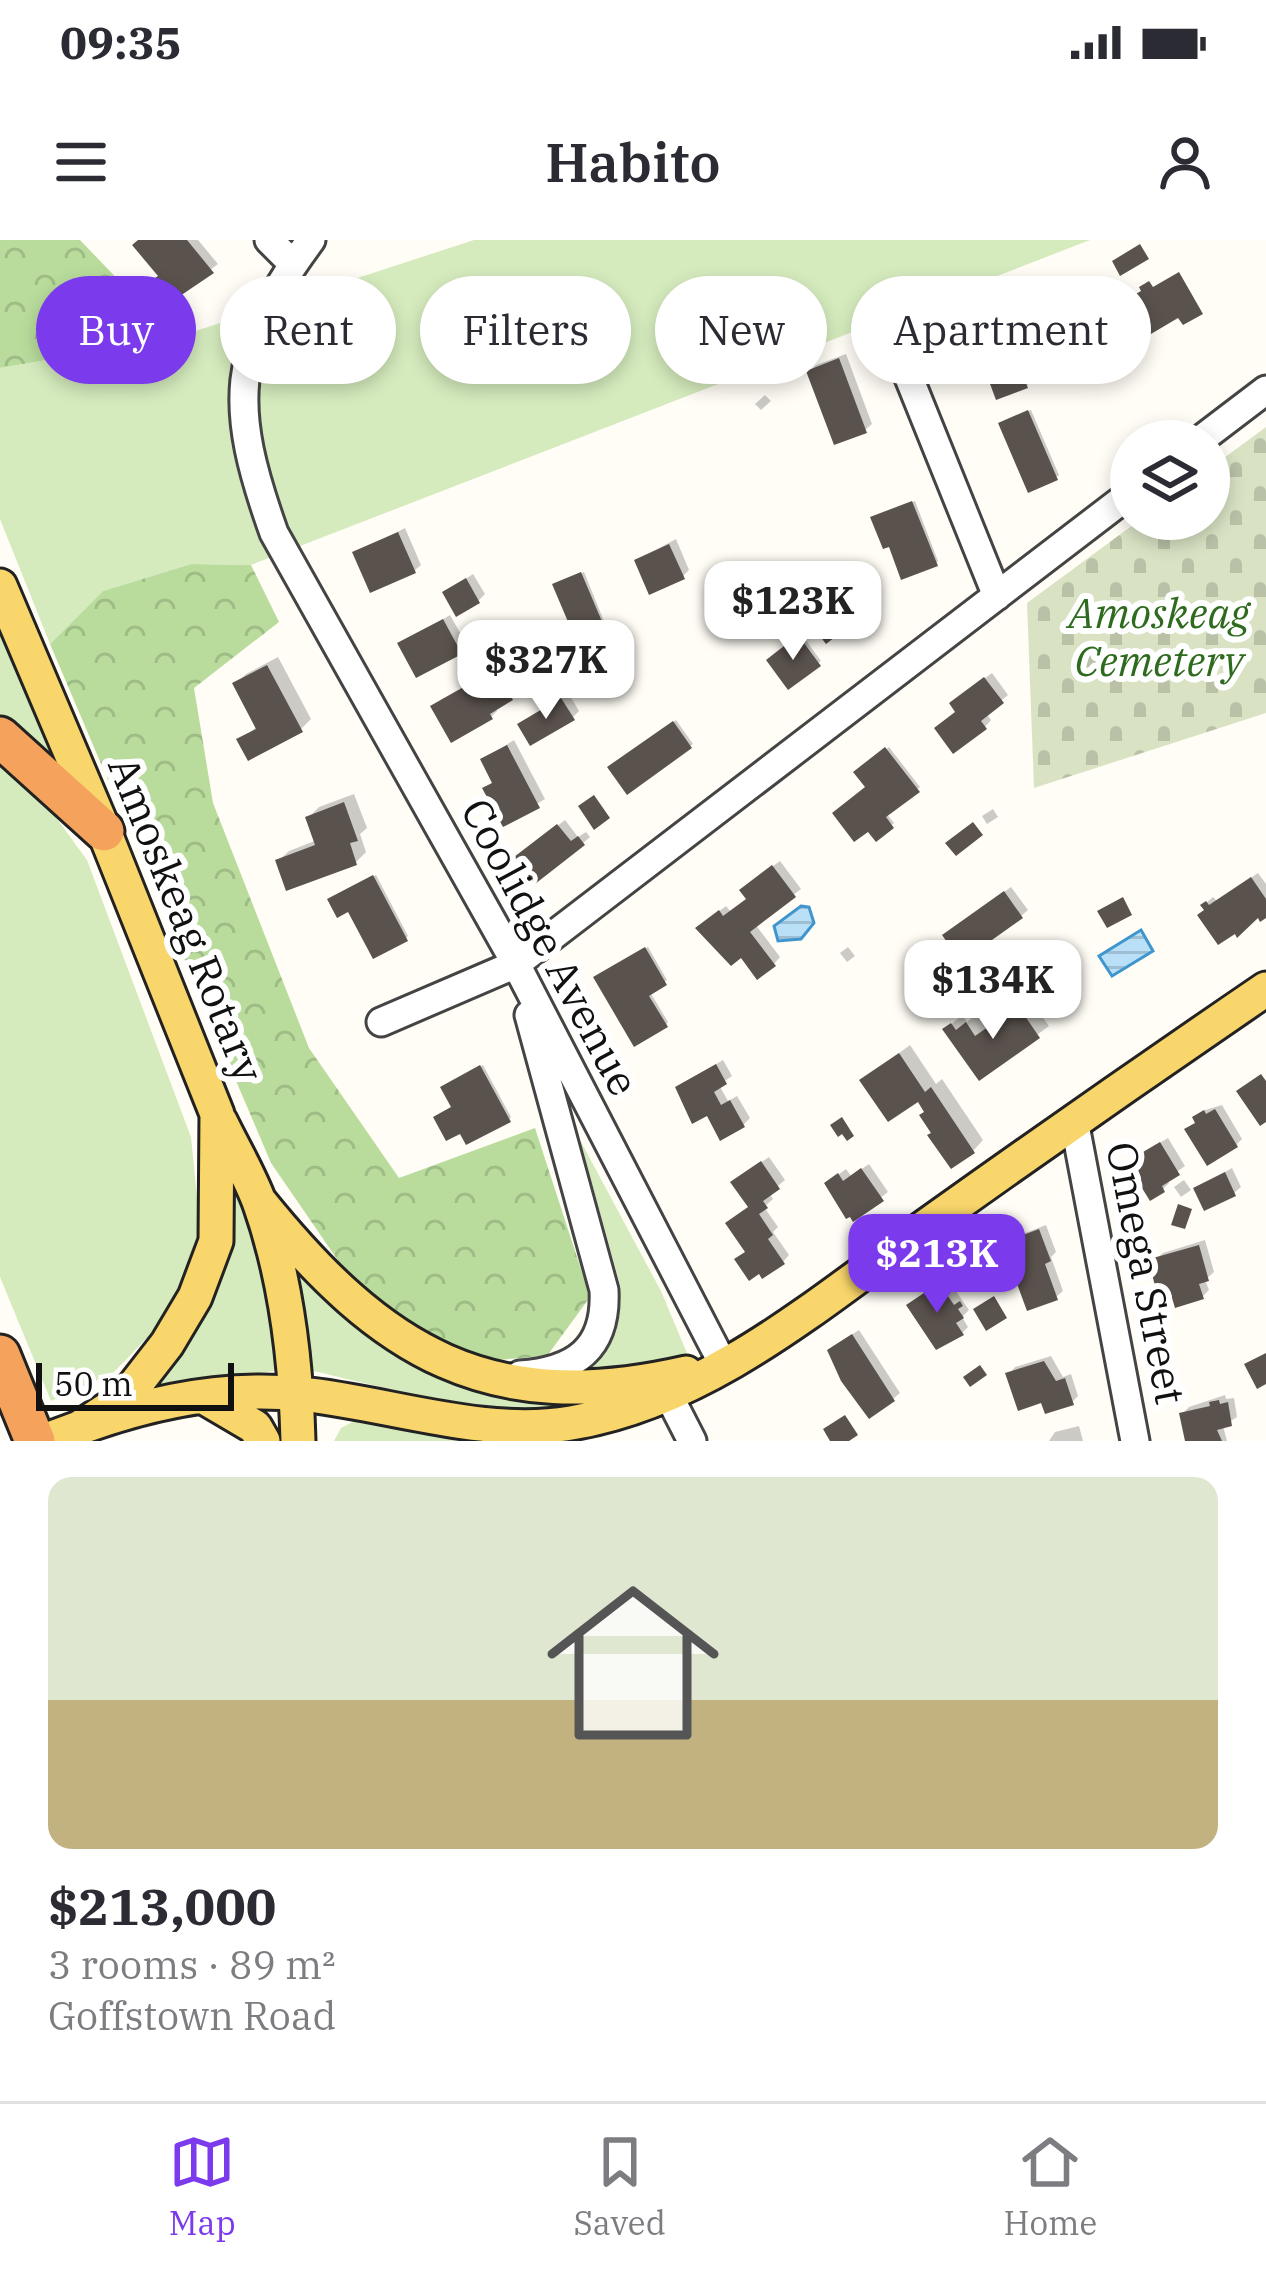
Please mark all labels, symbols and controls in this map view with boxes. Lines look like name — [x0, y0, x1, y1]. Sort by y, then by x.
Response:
text: 09:35 — [60, 13, 182, 71]
text: Habito — [545, 127, 721, 197]
icon: menu — [48, 129, 114, 195]
icon: person — [1152, 129, 1218, 195]
chip: Buy — [36, 276, 196, 384]
chip: Rent — [220, 276, 396, 384]
chip: Filters — [420, 276, 631, 384]
chip: New — [655, 276, 827, 384]
chip: Apartment — [851, 276, 1151, 384]
map controls — [1110, 420, 1230, 540]
button: layers — [1110, 420, 1230, 540]
pin: $123K — [709, 561, 877, 663]
text: $123K — [731, 574, 855, 625]
park label: Amoskeag Cemetery — [1065, 585, 1251, 688]
pin: $327K — [462, 620, 630, 722]
text: $327K — [484, 633, 608, 684]
street label: Amoskeag Rotary — [96, 748, 277, 1090]
street label: Coolidge Avenue — [449, 789, 652, 1105]
pin: $134K — [909, 940, 1077, 1042]
text: $134K — [931, 953, 1055, 1004]
street label: Omega Street — [1094, 1137, 1199, 1409]
pin: $213K — [853, 1214, 1021, 1316]
text: $213K — [875, 1227, 999, 1278]
scale bar — [36, 1357, 234, 1410]
text: 50 m — [54, 1362, 133, 1405]
icon: home — [525, 1555, 741, 1771]
text: $213,000 — [48, 1873, 276, 1939]
text: 3 rooms · 89 m² — [48, 1939, 336, 1990]
text: Goffstown Road — [48, 1990, 336, 2041]
tab: Map — [169, 2129, 236, 2244]
tab: Saved — [573, 2129, 666, 2244]
tab: Home — [1003, 2129, 1097, 2244]

